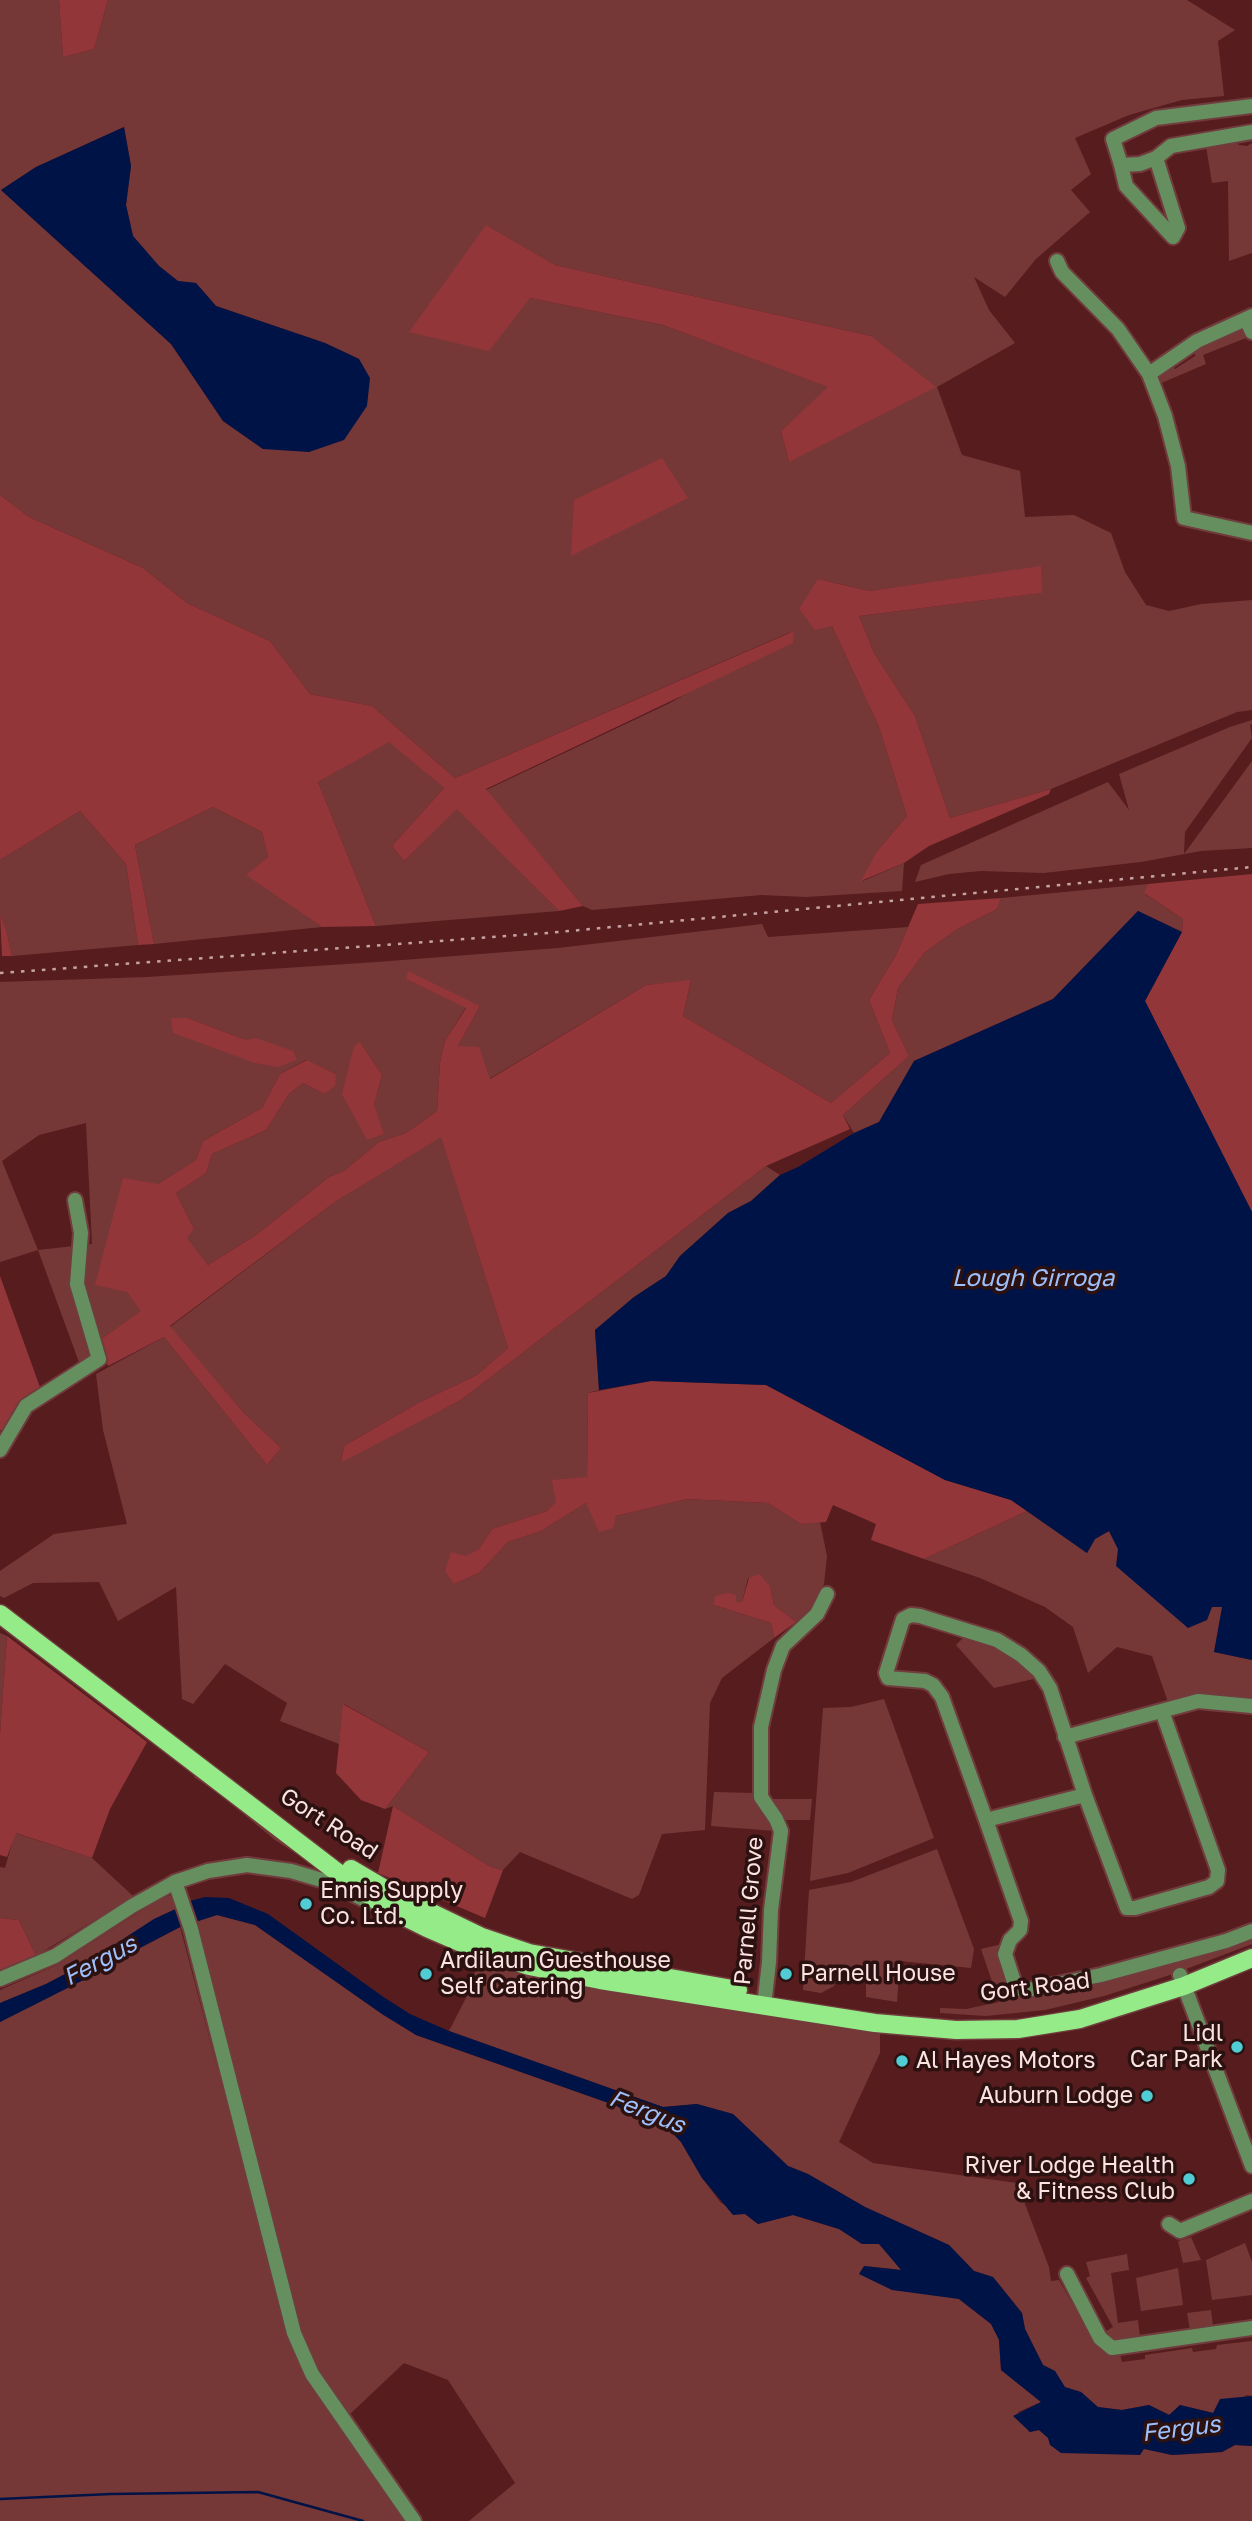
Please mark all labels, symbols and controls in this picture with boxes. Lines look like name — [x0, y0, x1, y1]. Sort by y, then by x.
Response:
water label: Lough Girroga — [952, 1264, 1114, 1292]
street label: Gort Road — [275, 1782, 383, 1866]
street label: Parnell Grove — [729, 1836, 769, 1986]
place label: Ennis Supply Co. Ltd. — [320, 1877, 463, 1931]
marker: Ennis Supply Co. Ltd. — [298, 1896, 314, 1912]
water label: Fergus — [58, 1930, 142, 1992]
place label: Ardilaun Guesthouse Self Catering — [440, 1947, 671, 2001]
place label: Parnell House — [800, 1960, 955, 1988]
marker: Ardilaun Guesthouse Self Catering — [418, 1966, 434, 1982]
marker: Parnell House — [778, 1966, 794, 1982]
street label: Gort Road — [978, 1967, 1092, 2007]
place label: Lidl Car Park — [1130, 2020, 1223, 2074]
marker: Lidl Car Park — [1229, 2039, 1245, 2055]
place label: Al Hayes Motors — [916, 2047, 1096, 2075]
marker: Al Hayes Motors — [894, 2053, 910, 2069]
place label: Auburn Lodge — [979, 2082, 1133, 2110]
water label: Fergus — [605, 2084, 689, 2140]
marker: Auburn Lodge — [1139, 2088, 1155, 2104]
place label: River Lodge Health & Fitness Club — [965, 2152, 1175, 2206]
marker: River Lodge Health & Fitness Club — [1181, 2171, 1197, 2187]
water label: Fergus — [1140, 2410, 1222, 2448]

